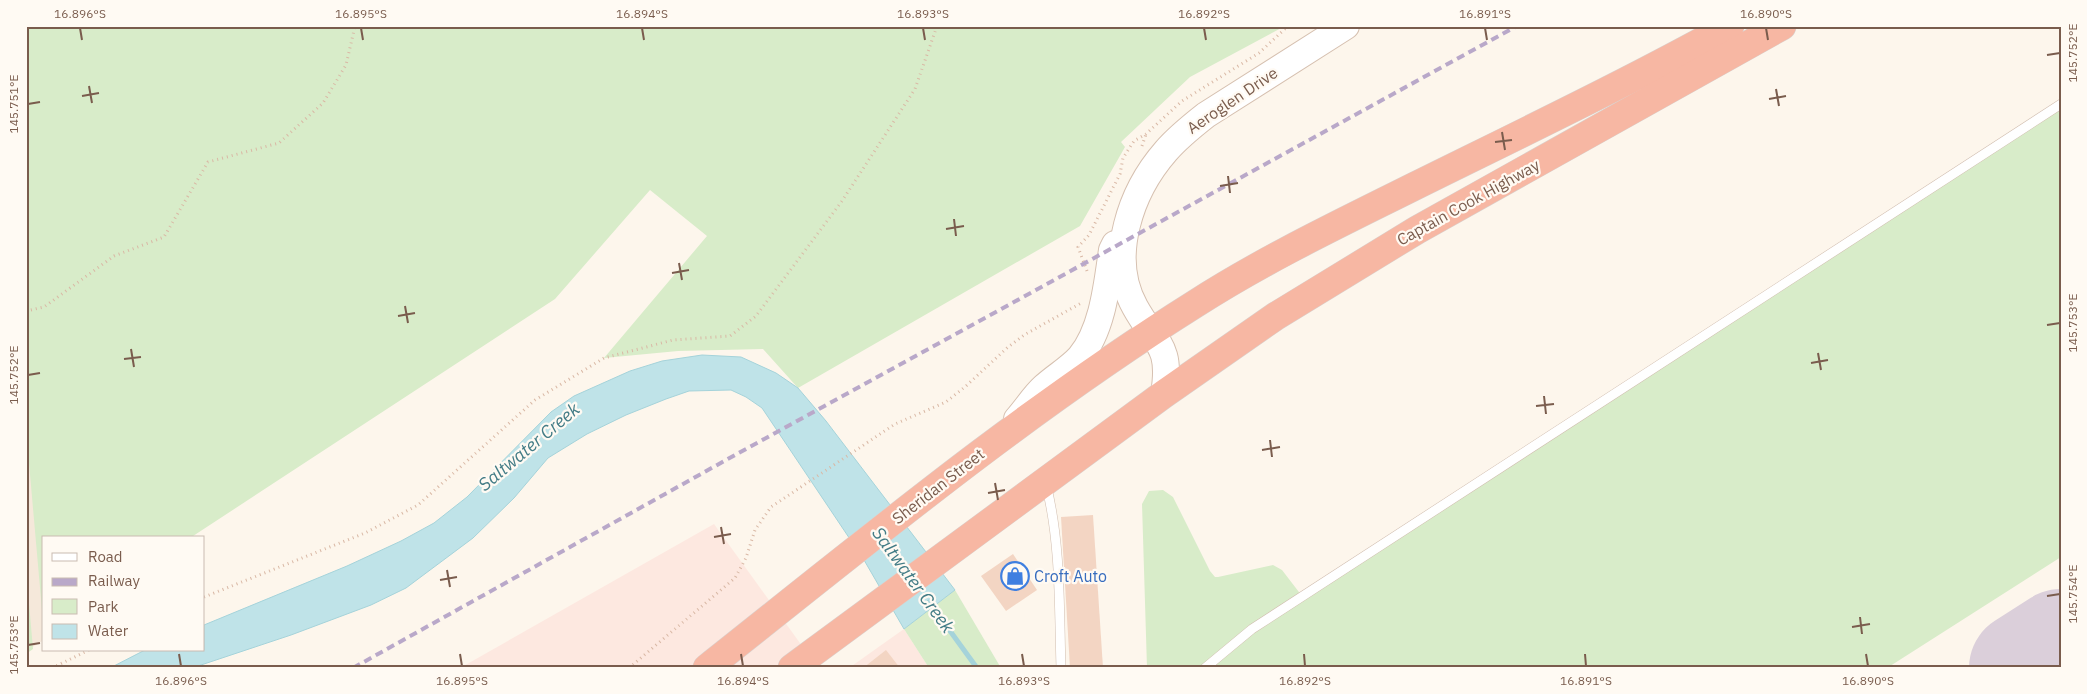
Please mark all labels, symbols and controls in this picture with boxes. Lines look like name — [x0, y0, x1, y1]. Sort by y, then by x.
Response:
text: 16.896°S — [54, 6, 106, 21]
text: 16.895°S — [335, 6, 387, 21]
text: 16.894°S — [616, 6, 668, 21]
text: 16.893°S — [897, 6, 949, 21]
text: 16.892°S — [1178, 6, 1230, 21]
text: 16.891°S — [1459, 6, 1511, 21]
text: 16.890°S — [1740, 6, 1792, 21]
text: 145.752°E — [2065, 23, 2080, 83]
street label: Aeroglen Drive — [1183, 62, 1281, 138]
text: 145.751°E — [6, 74, 21, 134]
street label: Captain Cook Highway — [1393, 154, 1543, 250]
text: 145.753°E — [2065, 293, 2080, 353]
text: 145.752°E — [6, 345, 21, 405]
water label: Saltwater Creek — [473, 397, 585, 496]
street label: Sheridan Street — [888, 444, 988, 528]
water label: Saltwater Creek — [867, 522, 960, 638]
legend — [42, 536, 205, 652]
text: Road — [88, 547, 123, 566]
shop icon: Croft Auto — [1000, 561, 1030, 591]
text: 145.754°E — [2065, 564, 2080, 624]
place label: Croft Auto — [1034, 566, 1107, 586]
text: Railway — [88, 571, 141, 590]
text: Park — [88, 597, 118, 616]
text: 145.753°E — [6, 615, 21, 675]
text: Water — [88, 621, 129, 640]
text: 16.896°S — [155, 673, 207, 688]
text: 16.895°S — [436, 673, 488, 688]
text: 16.894°S — [717, 673, 769, 688]
text: 16.893°S — [998, 673, 1050, 688]
text: 16.892°S — [1279, 673, 1331, 688]
text: 16.891°S — [1560, 673, 1612, 688]
text: 16.890°S — [1842, 673, 1894, 688]

